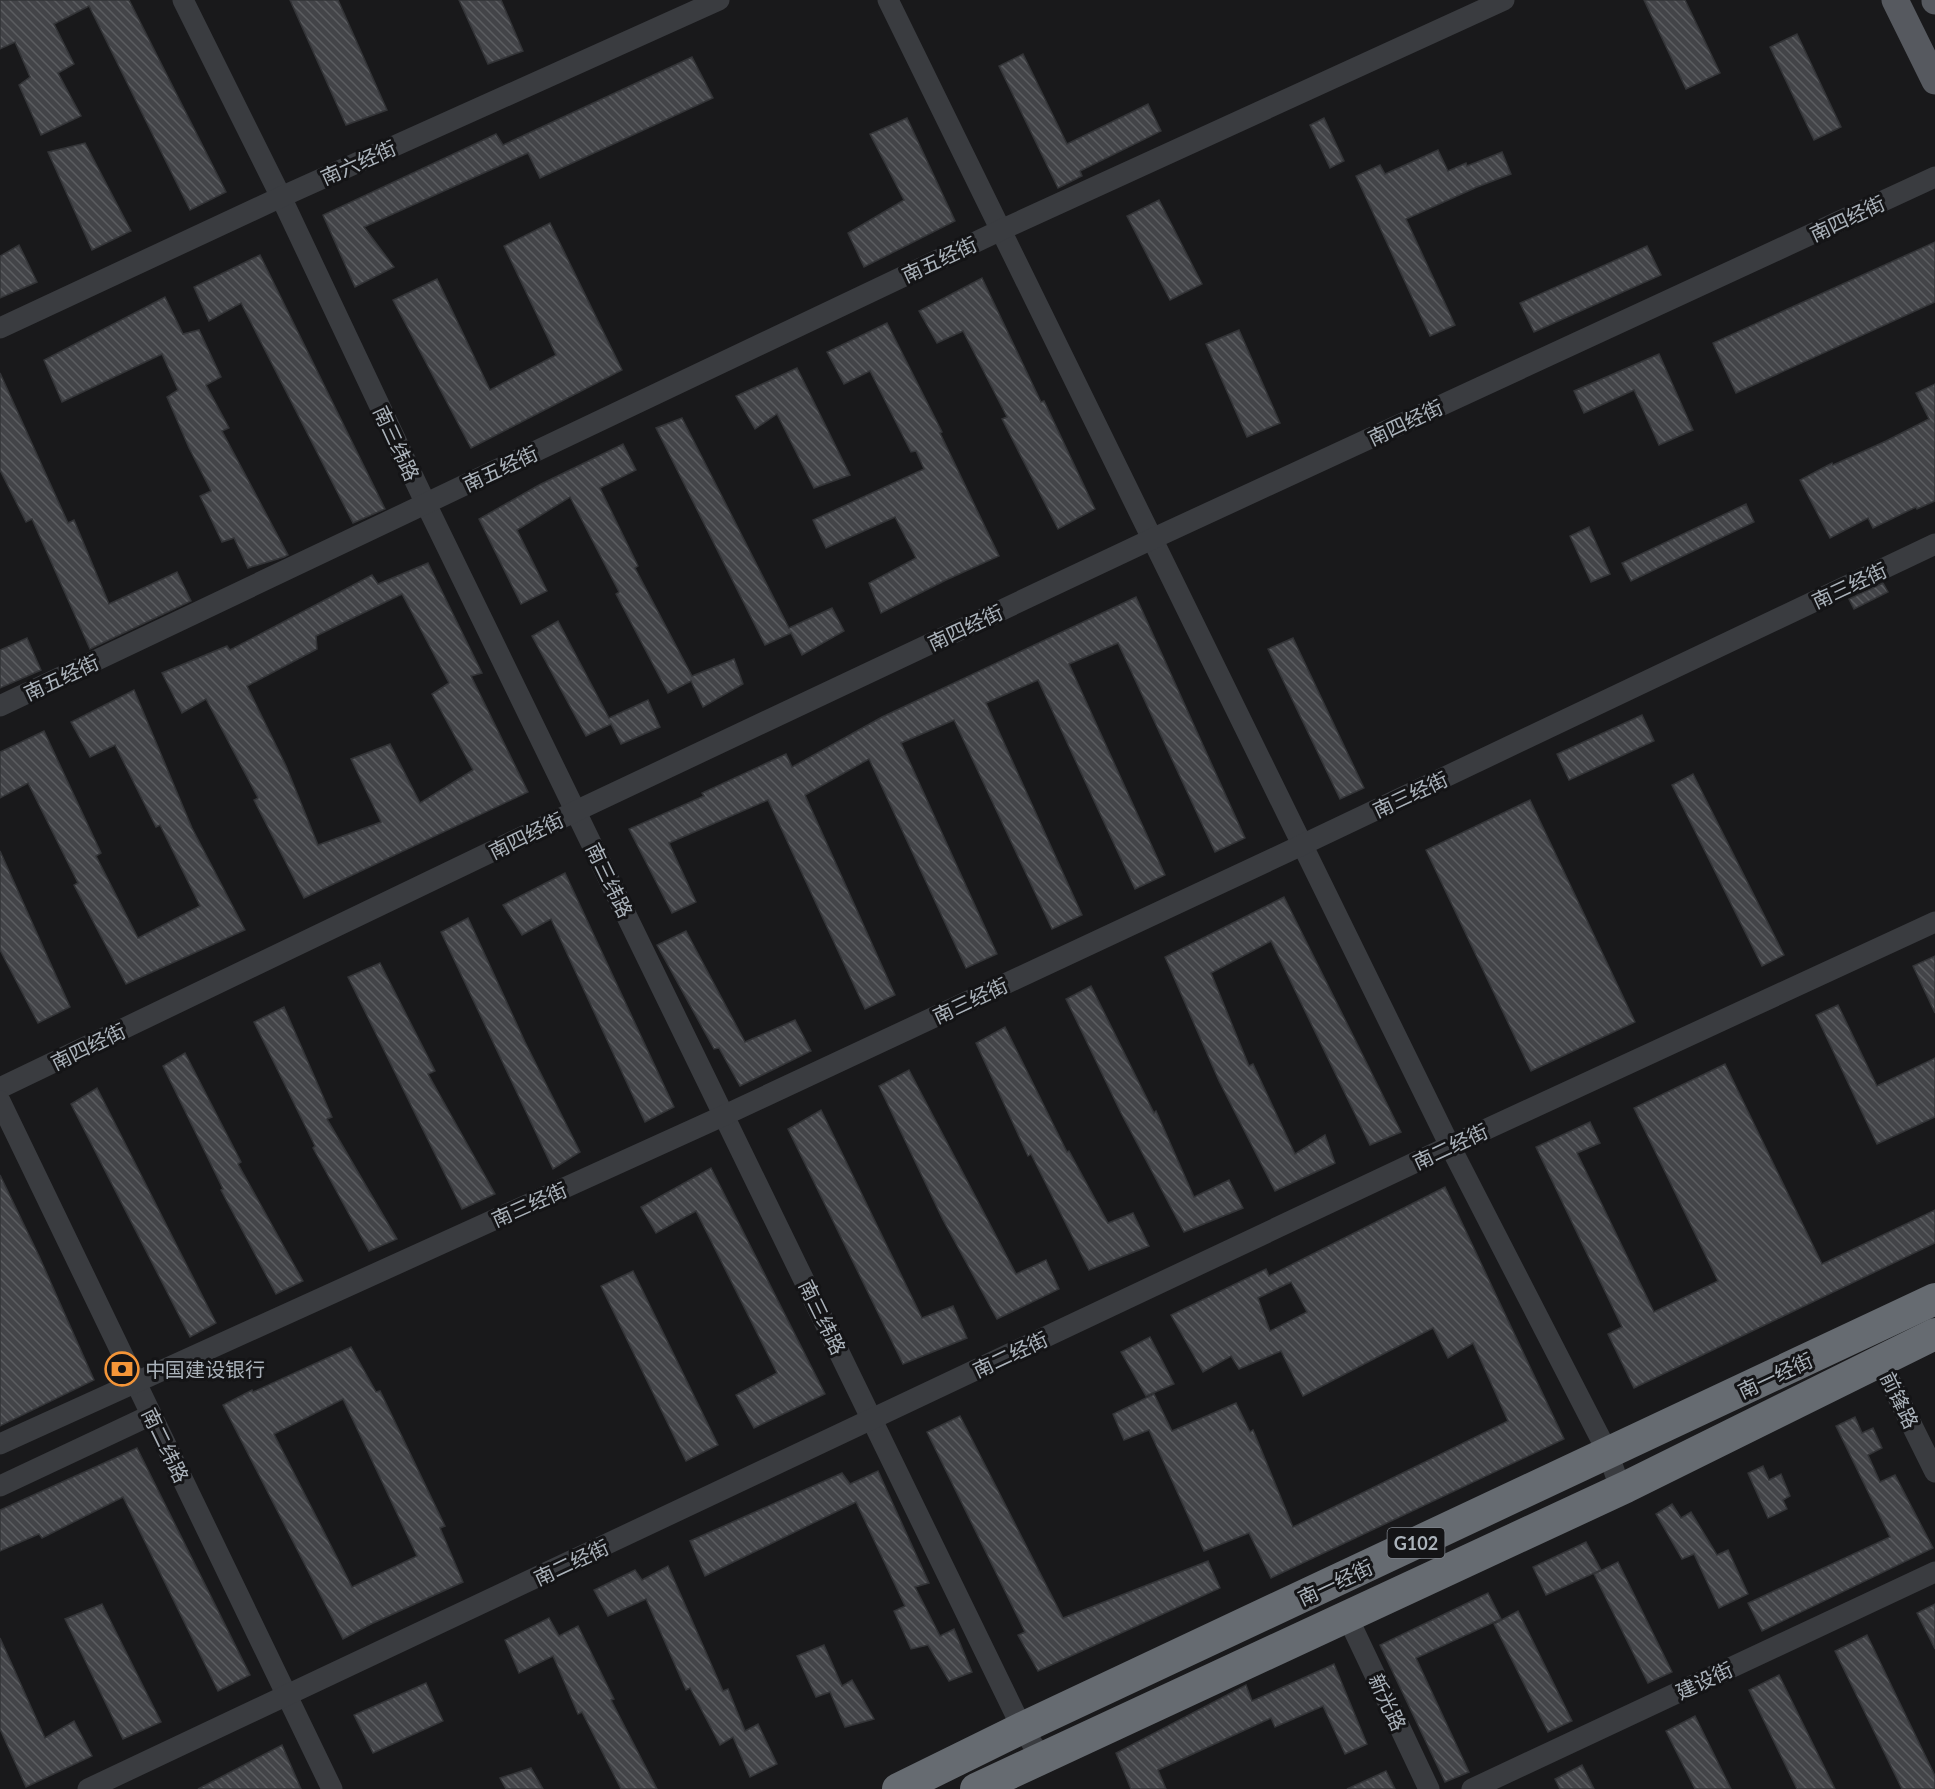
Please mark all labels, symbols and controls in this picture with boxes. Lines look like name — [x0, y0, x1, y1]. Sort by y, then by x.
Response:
street label: 南六经街 — [317, 135, 399, 189]
street label: 南四经街 — [1806, 190, 1888, 246]
street label: 南五经街 — [898, 231, 980, 287]
street label: 南四经街 — [1364, 394, 1446, 450]
street label: 南三纬路 — [369, 402, 425, 484]
street label: 南五经街 — [459, 440, 541, 496]
street label: 南三经街 — [1808, 557, 1890, 613]
street label: 南四经街 — [924, 599, 1006, 655]
street label: 南五经街 — [20, 649, 102, 705]
street label: 南三经街 — [1369, 766, 1451, 822]
street label: 南四经街 — [485, 807, 567, 863]
street label: 南三纬路 — [582, 839, 638, 921]
street label: 南三经街 — [929, 972, 1011, 1028]
street label: 南四经街 — [47, 1018, 129, 1074]
street label: 南二经街 — [1409, 1118, 1491, 1174]
street label: 南三经街 — [488, 1177, 570, 1231]
street label: 南三纬路 — [795, 1276, 851, 1358]
street label: 南二经街 — [969, 1326, 1051, 1382]
street label: 南一经街 — [1734, 1347, 1816, 1403]
bank icon: 中国建设银行 — [104, 1351, 140, 1387]
place label: 中国建设银行 — [145, 1357, 265, 1381]
street label: 前锋路 — [1876, 1368, 1924, 1432]
street label: 南二纬路 — [138, 1404, 194, 1486]
road number: G102 — [1388, 1528, 1444, 1558]
street label: 南二经街 — [530, 1534, 612, 1590]
street label: 南一经街 — [1294, 1554, 1376, 1610]
street label: 建设街 — [1672, 1656, 1736, 1704]
street label: 新光路 — [1364, 1670, 1412, 1734]

